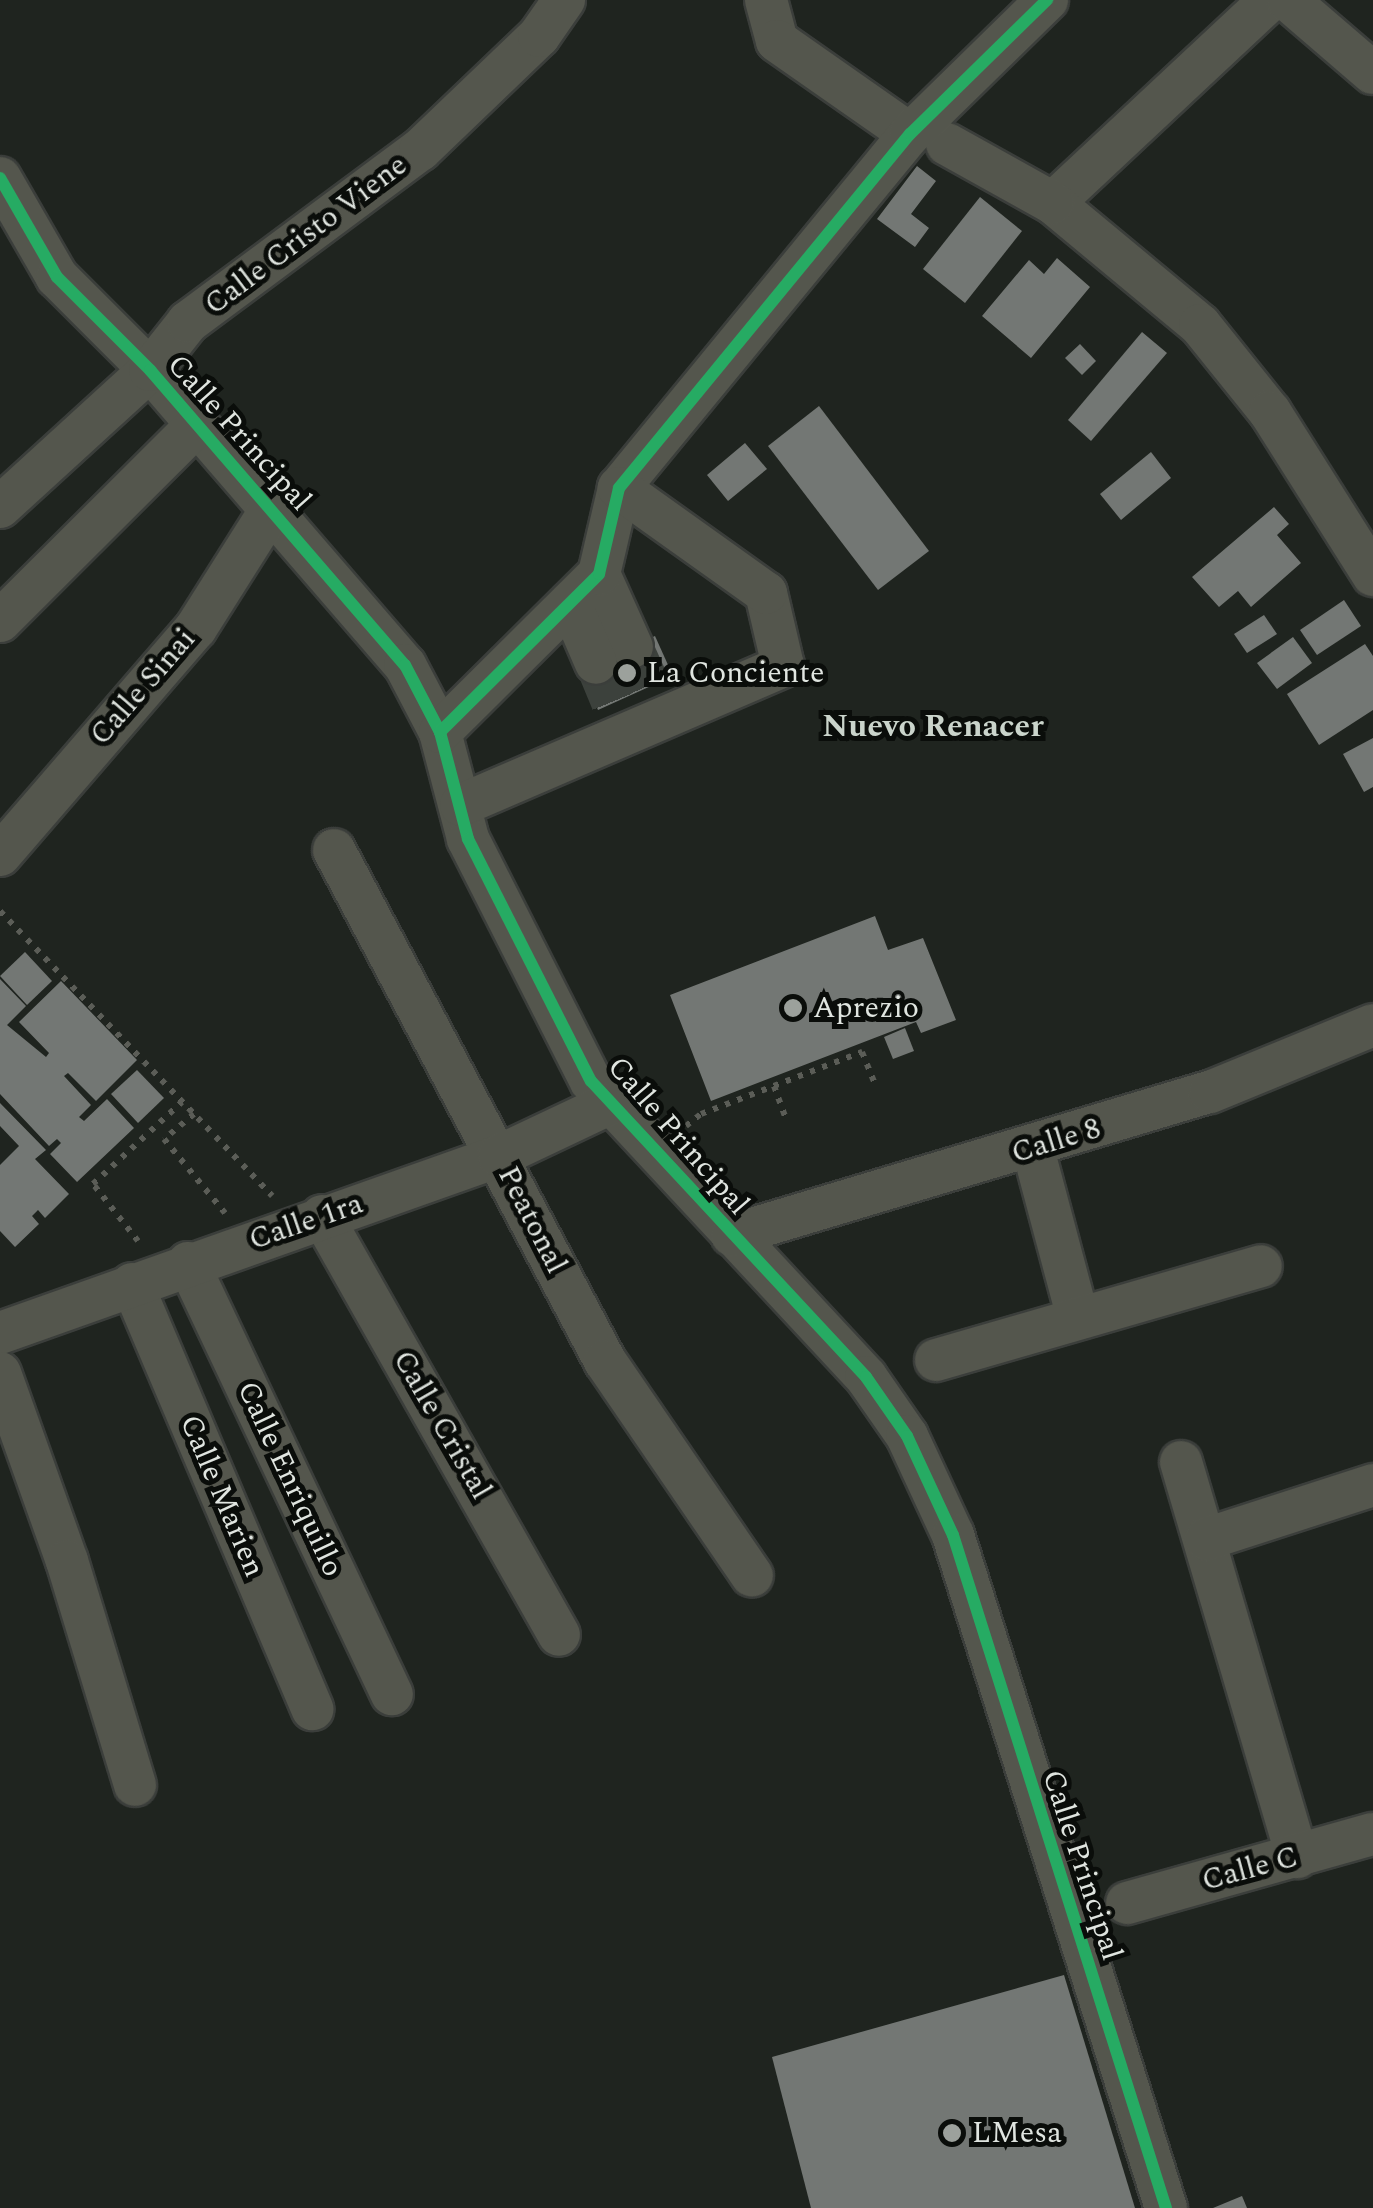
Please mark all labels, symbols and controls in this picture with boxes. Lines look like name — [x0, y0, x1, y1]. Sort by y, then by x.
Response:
street label: Calle Cristo Viene — [198, 147, 414, 323]
street label: Calle Principal — [159, 347, 319, 519]
street label: Calle Sinai — [83, 621, 203, 753]
place label: La Conciente — [647, 655, 824, 691]
marker: La Conciente — [616, 662, 638, 684]
district label: Nuevo Renacer — [822, 708, 1044, 746]
place label: Aprezio — [813, 990, 919, 1026]
marker: Aprezio — [782, 997, 804, 1019]
street label: Calle Principal — [600, 1050, 756, 1222]
street label: Calle 8 — [1007, 1110, 1105, 1172]
street label: Peatonal — [490, 1160, 574, 1280]
street label: Calle 1ra — [244, 1186, 368, 1258]
street label: Calle Cristal — [385, 1344, 499, 1506]
street label: Calle Enriquillo — [229, 1376, 351, 1582]
street label: Calle Marien — [172, 1409, 272, 1583]
street label: Calle Principal — [1034, 1765, 1130, 1965]
street label: Calle C — [1198, 1839, 1302, 1899]
place label: LMesa — [972, 2115, 1062, 2151]
marker: LMesa — [941, 2122, 963, 2144]

